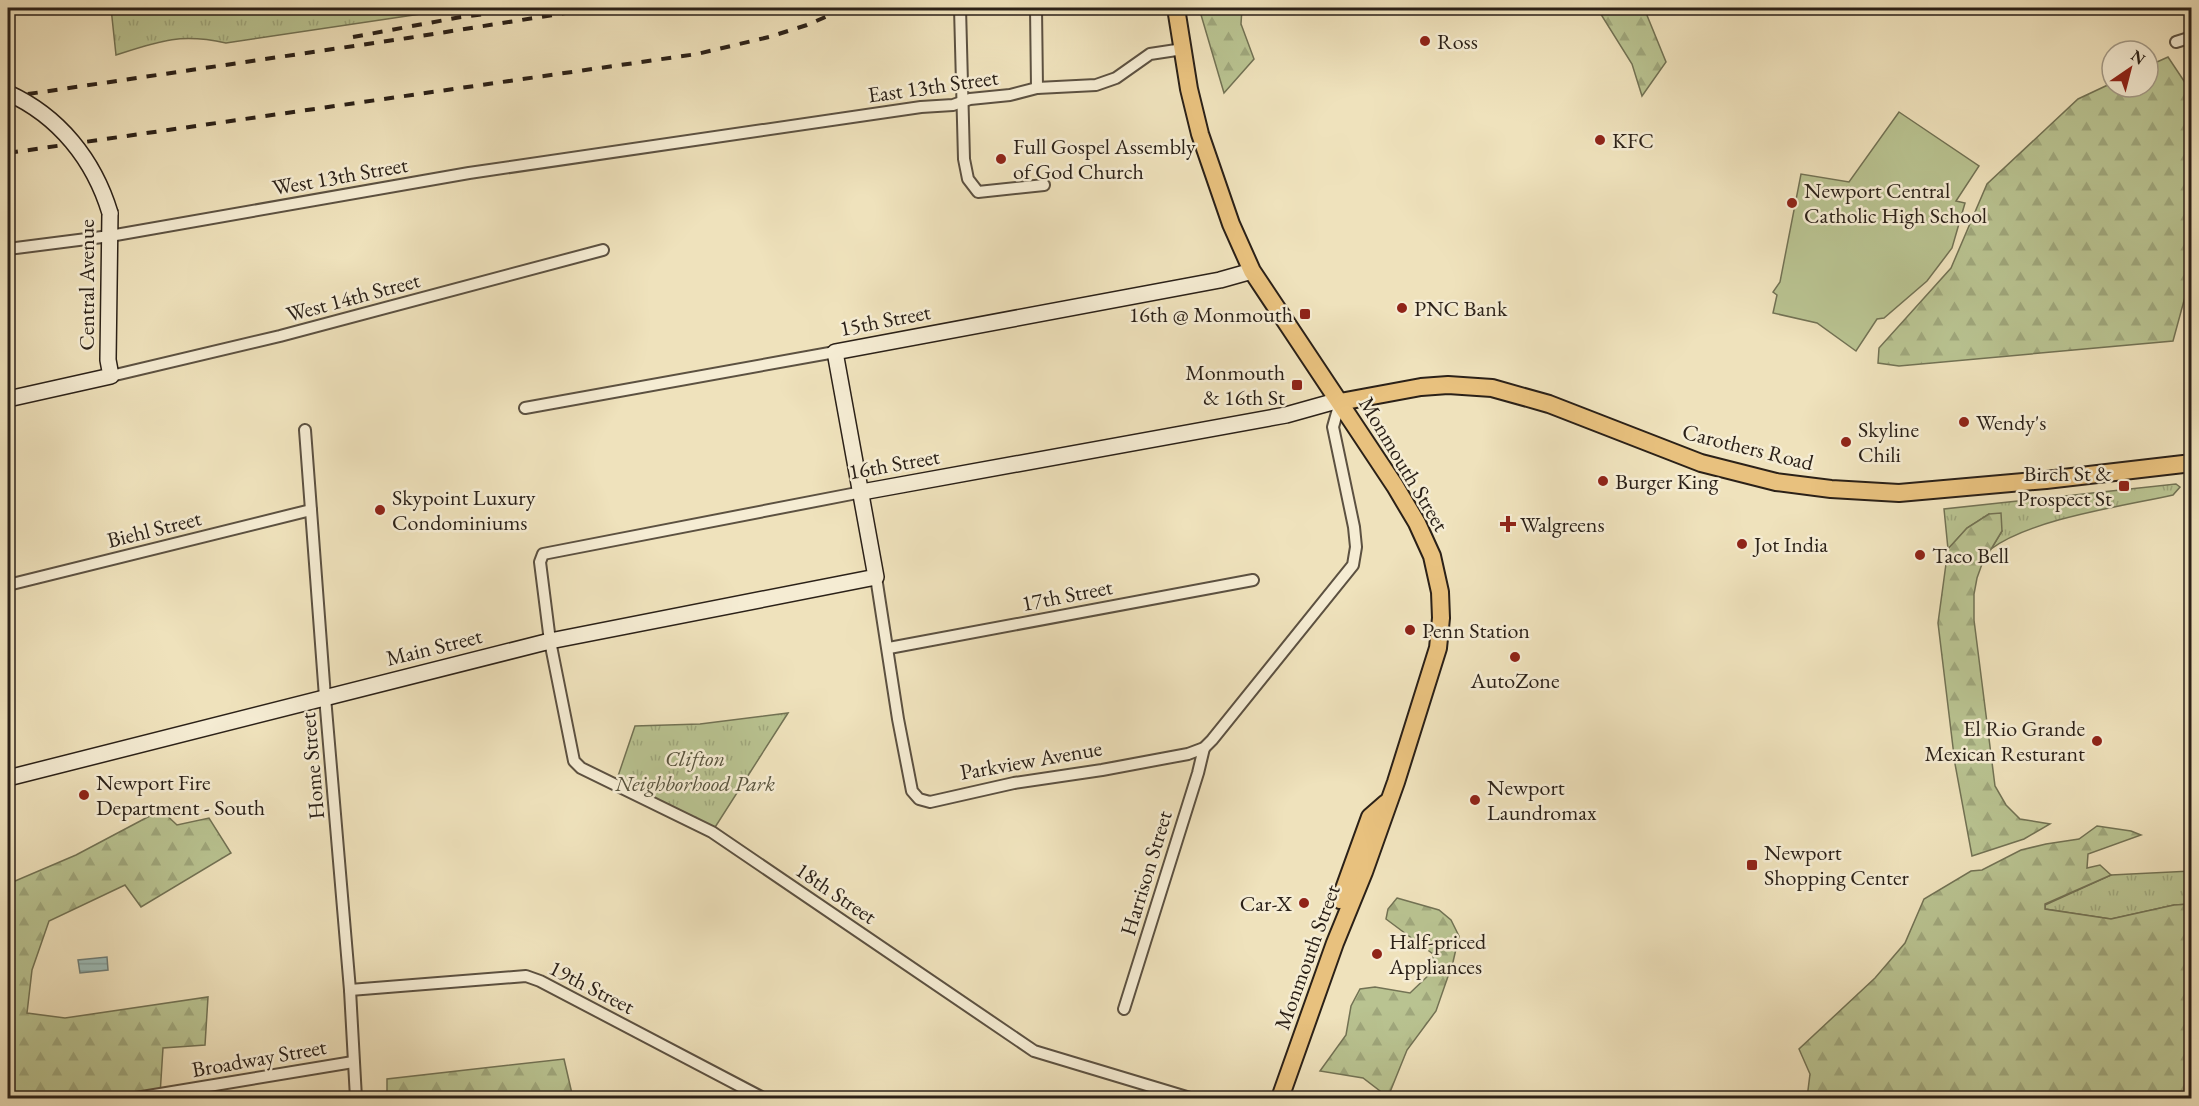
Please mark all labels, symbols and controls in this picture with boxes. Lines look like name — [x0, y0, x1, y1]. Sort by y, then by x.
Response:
place label: Ross — [1437, 27, 1478, 56]
marker: Ross — [1418, 34, 1432, 48]
north arrow — [2100, 39, 2160, 99]
text: N — [2127, 45, 2150, 69]
street label: East 13th Street — [866, 63, 1000, 109]
place label: KFC — [1612, 126, 1654, 155]
place label: Full Gospel Assembly of God Church — [1013, 132, 1196, 186]
marker: KFC — [1593, 133, 1607, 147]
street label: West 13th Street — [270, 150, 410, 202]
marker: Full Gospel Assembly of God Church — [994, 152, 1008, 166]
place label: Newport Central Catholic High School — [1804, 176, 1987, 230]
marker: Newport Central Catholic High School — [1785, 196, 1799, 210]
street label: Central Avenue — [72, 219, 101, 351]
street label: West 14th Street — [283, 265, 423, 329]
place label: PNC Bank — [1414, 294, 1508, 323]
street label: 15th Street — [837, 297, 933, 343]
place label: 16th @ Monmouth — [1129, 300, 1293, 329]
marker: PNC Bank — [1395, 301, 1409, 315]
marker: 16th @ Monmouth — [1298, 307, 1312, 321]
place label: Monmouth & 16th St — [1185, 358, 1285, 412]
marker: Monmouth & 16th St — [1290, 378, 1304, 392]
street label: Monmouth Street — [1352, 391, 1456, 537]
place label: Wendy's — [1976, 408, 2046, 437]
place label: Skyline Chili — [1858, 415, 1919, 469]
marker: Wendy's — [1957, 415, 1971, 429]
street label: Carothers Road — [1679, 417, 1818, 478]
marker: Skyline Chili — [1839, 435, 1853, 449]
street label: 16th Street — [846, 442, 942, 486]
place label: Birch St & Prospect St — [2017, 459, 2112, 513]
place label: Burger King — [1615, 467, 1719, 496]
marker: Burger King — [1596, 474, 1610, 488]
marker: Birch St & Prospect St — [2117, 479, 2131, 493]
place label: Skypoint Luxury Condominiums — [392, 483, 536, 537]
street label: Biehl Street — [104, 503, 204, 555]
marker: Skypoint Luxury Condominiums — [373, 503, 387, 517]
place label: Walgreens — [1520, 510, 1605, 539]
marker: Walgreens — [1501, 517, 1515, 531]
place label: Jot India — [1752, 530, 1828, 559]
marker: Jot India — [1735, 537, 1749, 551]
place label: Taco Bell — [1932, 541, 2009, 570]
marker: Taco Bell — [1913, 548, 1927, 562]
street label: 17th Street — [1019, 572, 1115, 618]
place label: Penn Station — [1422, 616, 1530, 645]
street label: Main Street — [383, 621, 485, 673]
marker: Penn Station — [1403, 623, 1417, 637]
marker: AutoZone — [1508, 650, 1522, 664]
place label: AutoZone — [1470, 666, 1560, 695]
street label: Home Street — [293, 711, 331, 821]
place label: El Rio Grande Mexican Resturant — [1925, 714, 2085, 768]
street label: Parkview Avenue — [958, 733, 1105, 787]
marker: El Rio Grande Mexican Resturant — [2090, 734, 2104, 748]
park label: Clifton Neighborhood Park — [614, 744, 775, 798]
place label: Newport Fire Department - South — [96, 768, 265, 822]
place label: Newport Laundromax — [1487, 773, 1597, 827]
marker: Newport Fire Department - South — [77, 788, 91, 802]
marker: Newport Laundromax — [1468, 793, 1482, 807]
street label: Harrison Street — [1113, 807, 1179, 939]
place label: Newport Shopping Center — [1764, 838, 1910, 892]
street label: 18th Street — [790, 855, 882, 931]
marker: Newport Shopping Center — [1745, 858, 1759, 872]
street label: Monmouth Street — [1267, 880, 1347, 1034]
place label: Car-X — [1240, 889, 1292, 918]
marker: Car-X — [1297, 896, 1311, 910]
place label: Half-priced Appliances — [1388, 927, 1487, 981]
marker: Half-priced Appliances — [1370, 947, 1384, 961]
street label: 19th Street — [544, 953, 640, 1021]
street label: Broadway Street — [189, 1032, 329, 1084]

